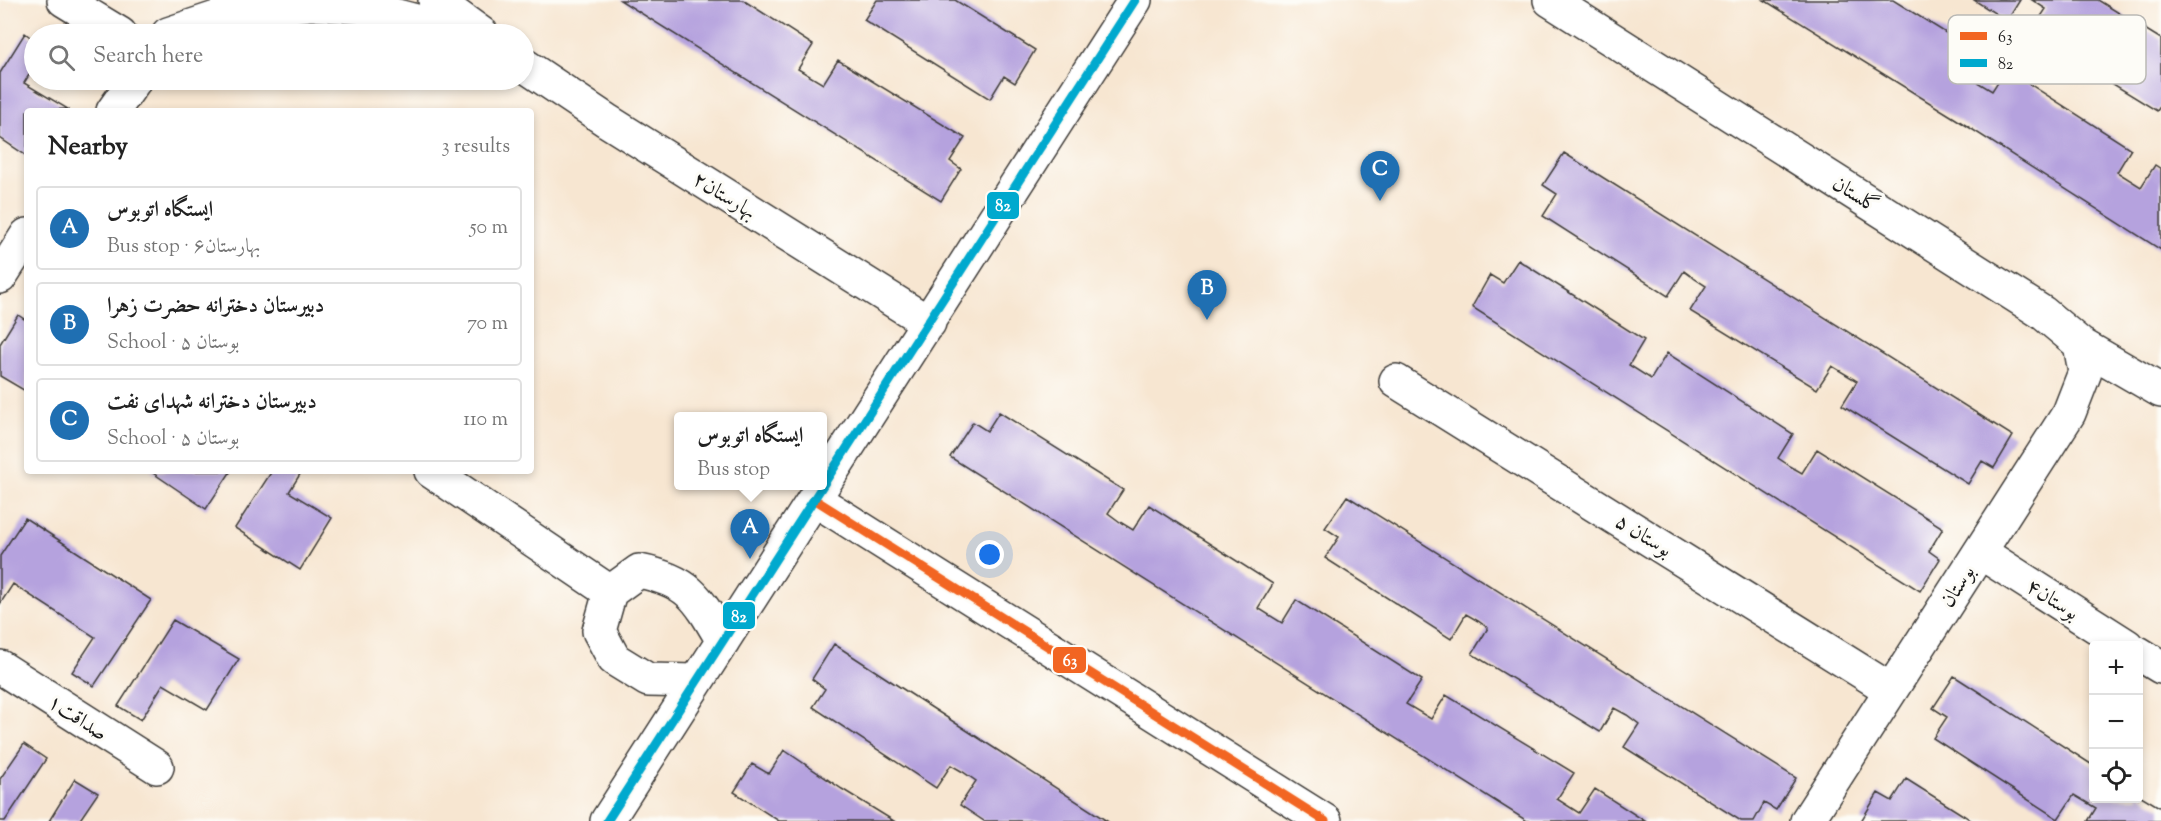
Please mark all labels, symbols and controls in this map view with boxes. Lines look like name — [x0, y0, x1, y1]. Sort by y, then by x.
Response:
legend — [1948, 15, 2146, 84]
search box — [24, 24, 534, 90]
text: 63 — [1998, 27, 2012, 50]
icon: search — [45, 41, 78, 74]
text: Search here — [93, 41, 203, 73]
text: 82 — [1998, 54, 2014, 77]
text: Nearby — [48, 129, 128, 166]
text: 3 results — [441, 133, 510, 162]
pin: C — [1360, 152, 1400, 201]
street label: بهارستان۲ — [686, 165, 762, 228]
street label: گلستان — [1826, 170, 1884, 222]
line badge: 82 — [986, 191, 1020, 220]
text: ایستگاه اتوبوس — [107, 195, 213, 227]
text: 82 — [995, 196, 1011, 219]
text: A — [61, 214, 78, 243]
text: 50 m — [470, 214, 508, 243]
text: Bus stop · بهارستان۶ — [107, 233, 261, 262]
pin: B — [1188, 270, 1226, 320]
text: دبیرستان دخترانه حضرت زهرا — [107, 291, 325, 323]
text: B — [63, 310, 76, 339]
text: 70 m — [467, 310, 508, 339]
text: School · بوستان ۵ — [107, 329, 239, 358]
text: دبیرستان دخترانه شهدای نفت — [107, 387, 317, 419]
text: C — [61, 406, 78, 435]
text: 110 m — [463, 406, 508, 435]
popup — [674, 412, 827, 490]
text: ایستگاه اتوبوس — [697, 421, 804, 453]
text: School · بوستان ۵ — [107, 425, 239, 454]
text: Bus stop — [697, 456, 770, 485]
street label: بوستان ۵ — [1609, 508, 1677, 566]
pin: A — [730, 510, 770, 559]
your location — [975, 540, 1004, 569]
street label: بوستان — [1934, 560, 1984, 614]
street label: بوستان۴ — [2020, 572, 2084, 629]
line badge: 82 — [722, 601, 756, 630]
text: 82 — [731, 607, 747, 630]
map controls — [2089, 641, 2143, 803]
button: + — [2089, 641, 2143, 695]
line badge: 63 — [1052, 646, 1087, 674]
text: 63 — [1063, 651, 1078, 674]
street label: صداقت۱ — [41, 688, 113, 749]
button: − — [2089, 695, 2143, 749]
button: locate — [2089, 749, 2143, 803]

